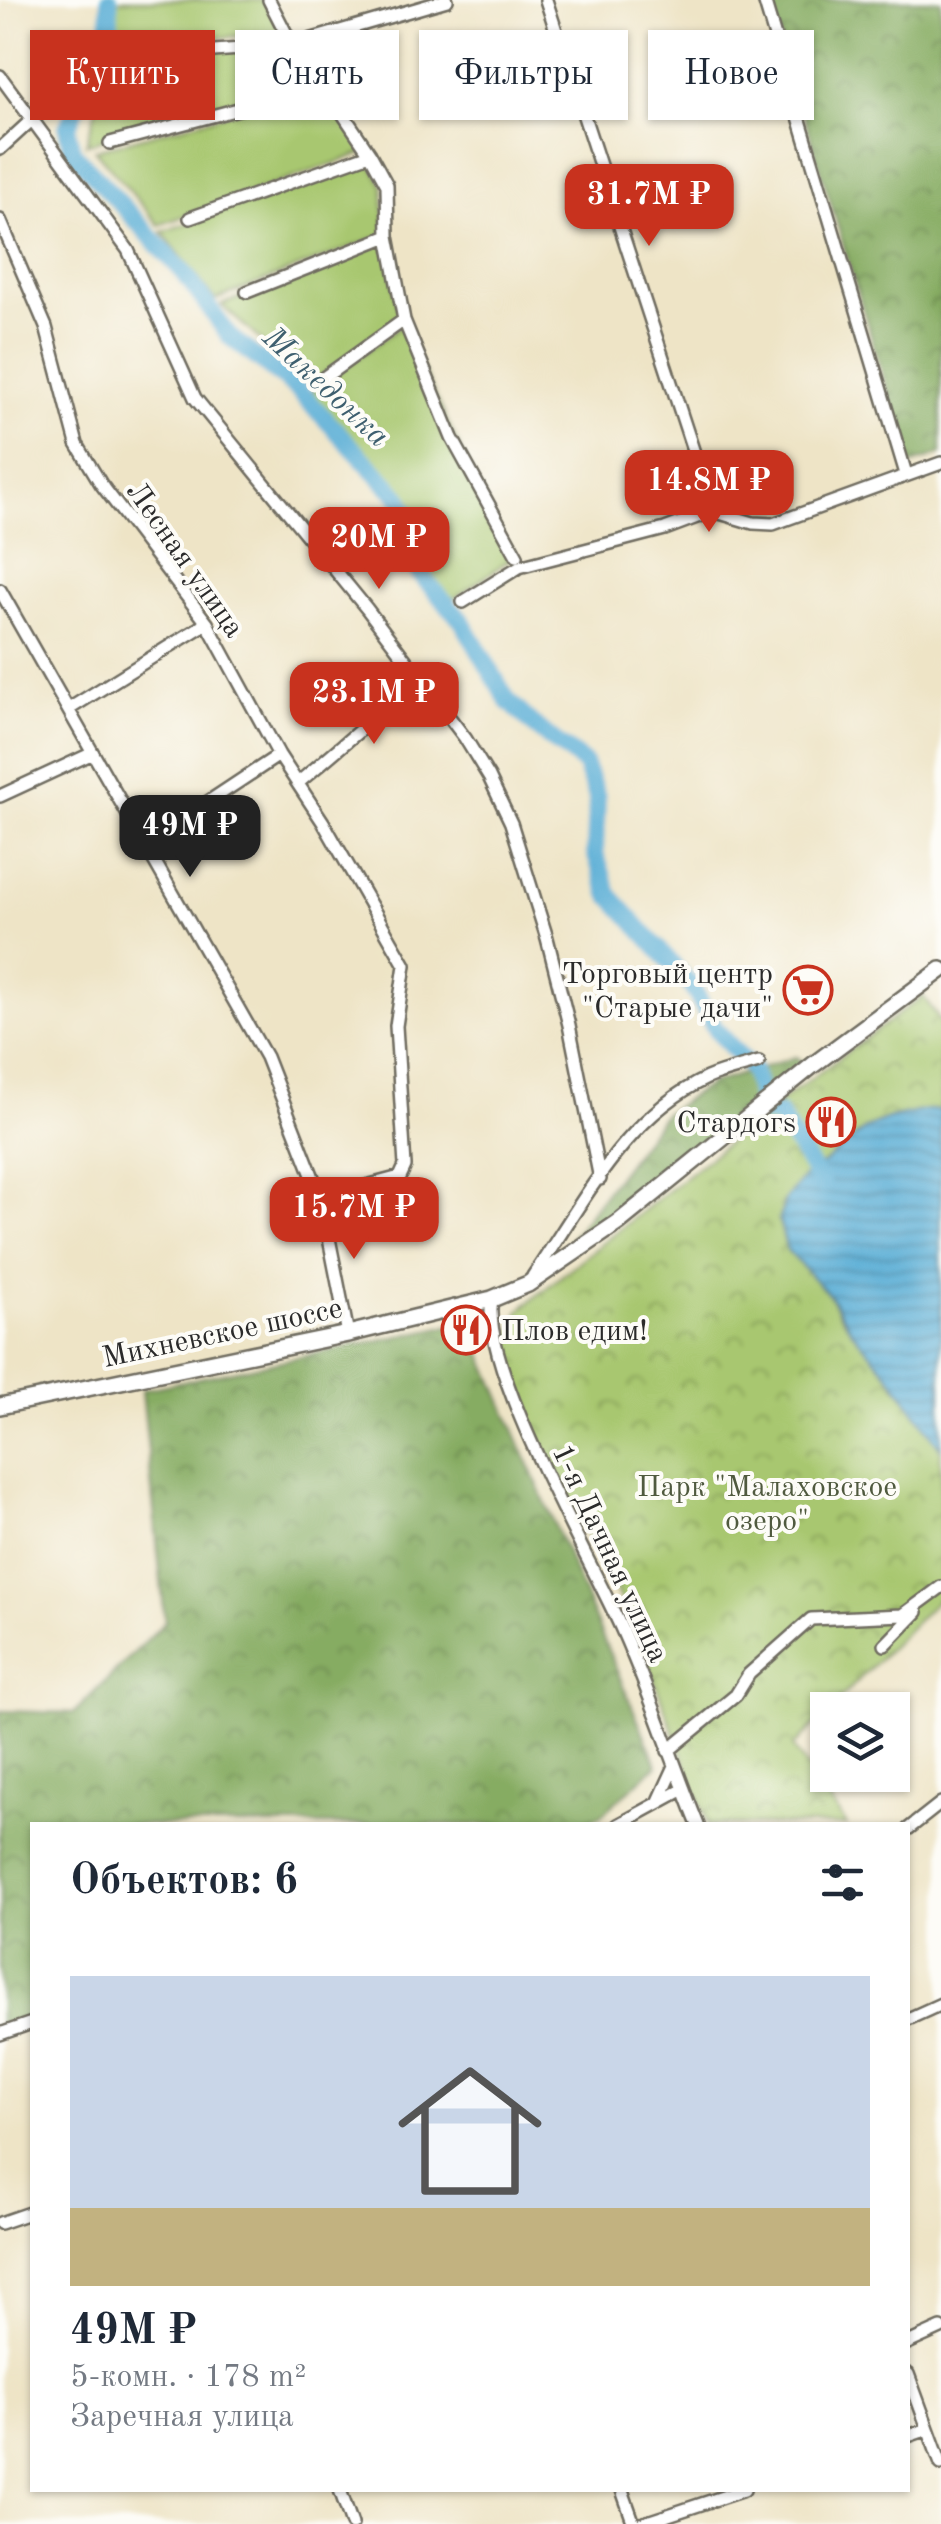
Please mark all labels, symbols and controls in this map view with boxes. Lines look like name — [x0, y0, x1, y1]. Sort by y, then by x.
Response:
chip: Купить — [30, 30, 215, 120]
chip: Снять — [235, 30, 399, 120]
chip: Фильтры — [419, 30, 628, 120]
chip: Новое — [648, 30, 814, 120]
pin: 31.7M ₽ — [557, 164, 741, 249]
text: 31.7M ₽ — [587, 180, 711, 212]
water label: Македонка — [255, 321, 394, 454]
pin: 14.8M ₽ — [617, 450, 801, 535]
text: 14.8M ₽ — [647, 466, 771, 498]
street label: Лесная улица — [120, 477, 249, 644]
pin: 20M ₽ — [309, 507, 449, 592]
text: 20M ₽ — [330, 523, 428, 555]
pin: 23.1M ₽ — [282, 662, 466, 747]
text: 23.1M ₽ — [312, 678, 436, 710]
pin: 49M ₽ — [120, 795, 260, 880]
text: 49M ₽ — [141, 811, 239, 843]
place label: Торговый центр "Старые дачи" — [562, 960, 773, 1024]
supermarket icon: Торговый центр "Старые дачи" — [782, 964, 834, 1016]
restaurant icon: Стардогs — [805, 1096, 857, 1148]
place label: Стардогs — [677, 1109, 796, 1139]
pin: 15.7M ₽ — [262, 1177, 446, 1262]
text: 15.7M ₽ — [292, 1193, 416, 1225]
street label: Михневское шоссе — [100, 1294, 345, 1374]
restaurant icon: Плов едим! — [440, 1304, 492, 1356]
place label: Плов едим! — [501, 1317, 648, 1347]
street label: 1-я Дачная улица — [546, 1440, 673, 1668]
park label: Парк "Малаховское озеро" — [637, 1473, 897, 1537]
map controls — [810, 1692, 910, 1792]
button: layers — [810, 1692, 910, 1792]
icon: filters — [815, 1855, 870, 1910]
text: Объектов: 6 — [70, 1861, 298, 1903]
icon: home — [380, 2041, 560, 2221]
text: 49M ₽ — [70, 2311, 197, 2353]
text: 5-комн. · 178 m² — [70, 2362, 306, 2394]
text: Заречная улица — [70, 2402, 294, 2434]

